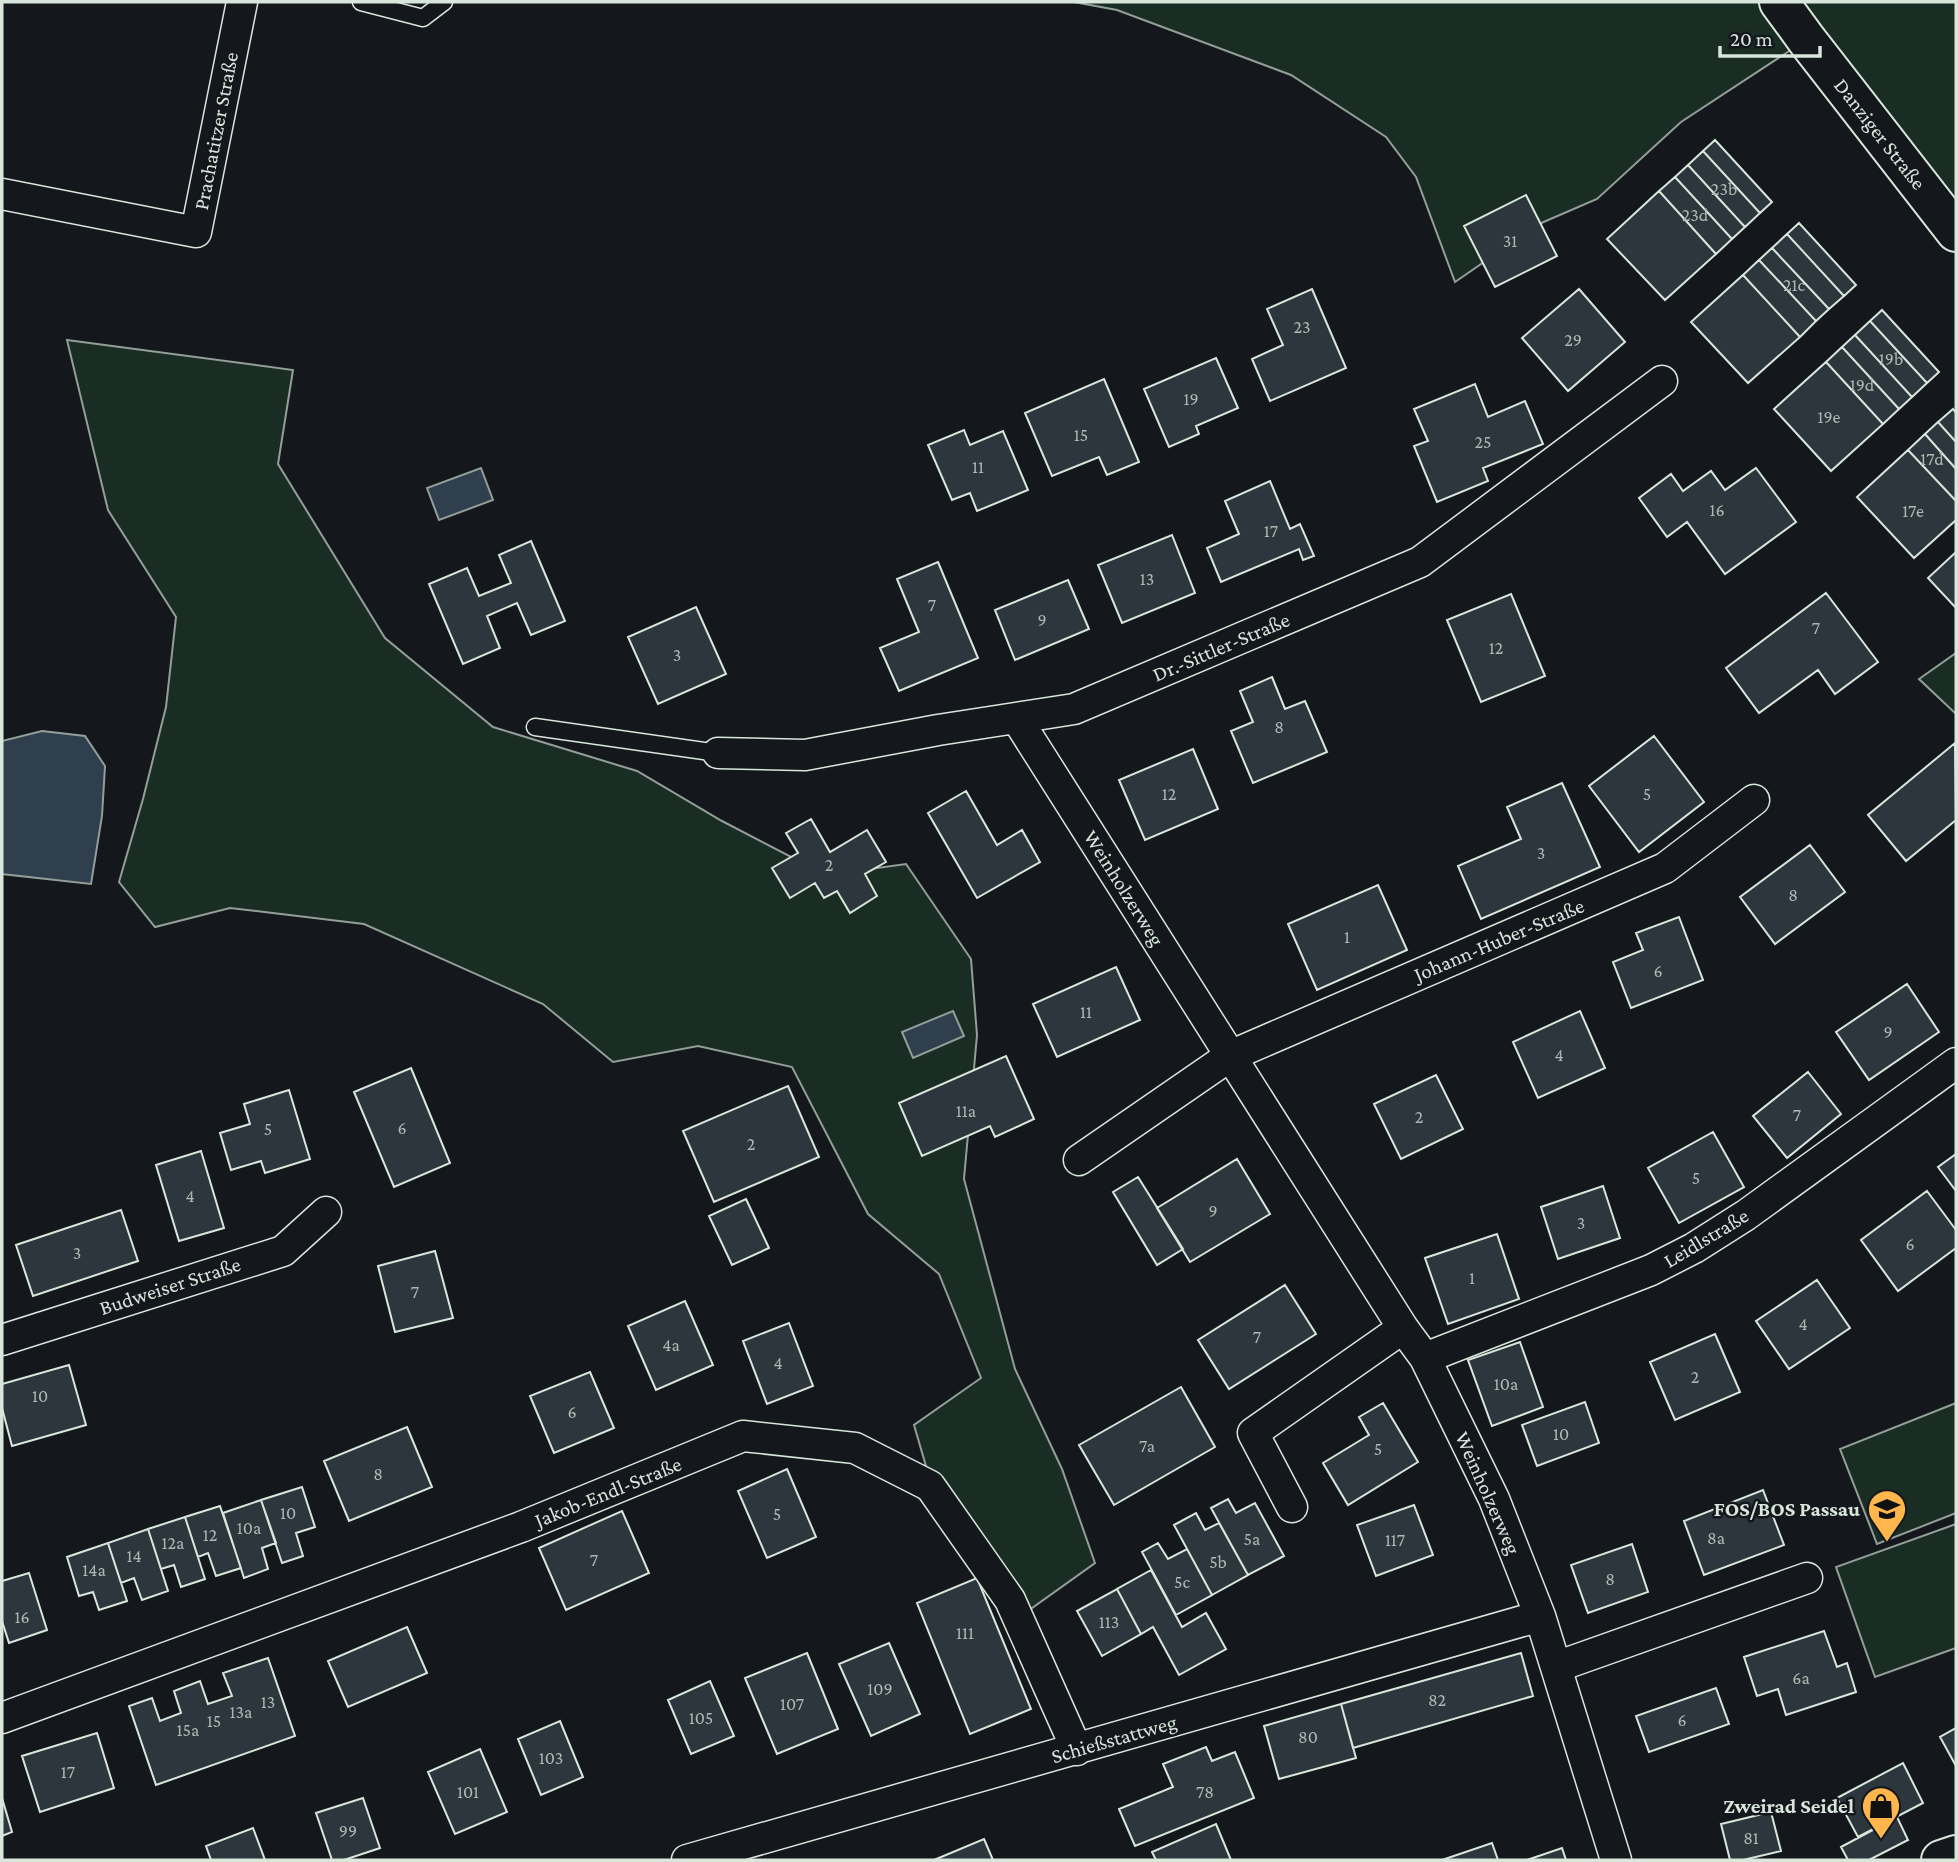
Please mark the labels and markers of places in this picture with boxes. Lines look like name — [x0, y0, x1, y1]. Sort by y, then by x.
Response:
school or university icon: FOS/BOS Passau — [1866, 1488, 1908, 1543]
place label: FOS/BOS Passau — [1714, 1497, 1860, 1521]
shop icon: Zweirad Seidel — [1860, 1785, 1902, 1840]
place label: Zweirad Seidel — [1723, 1794, 1854, 1818]

